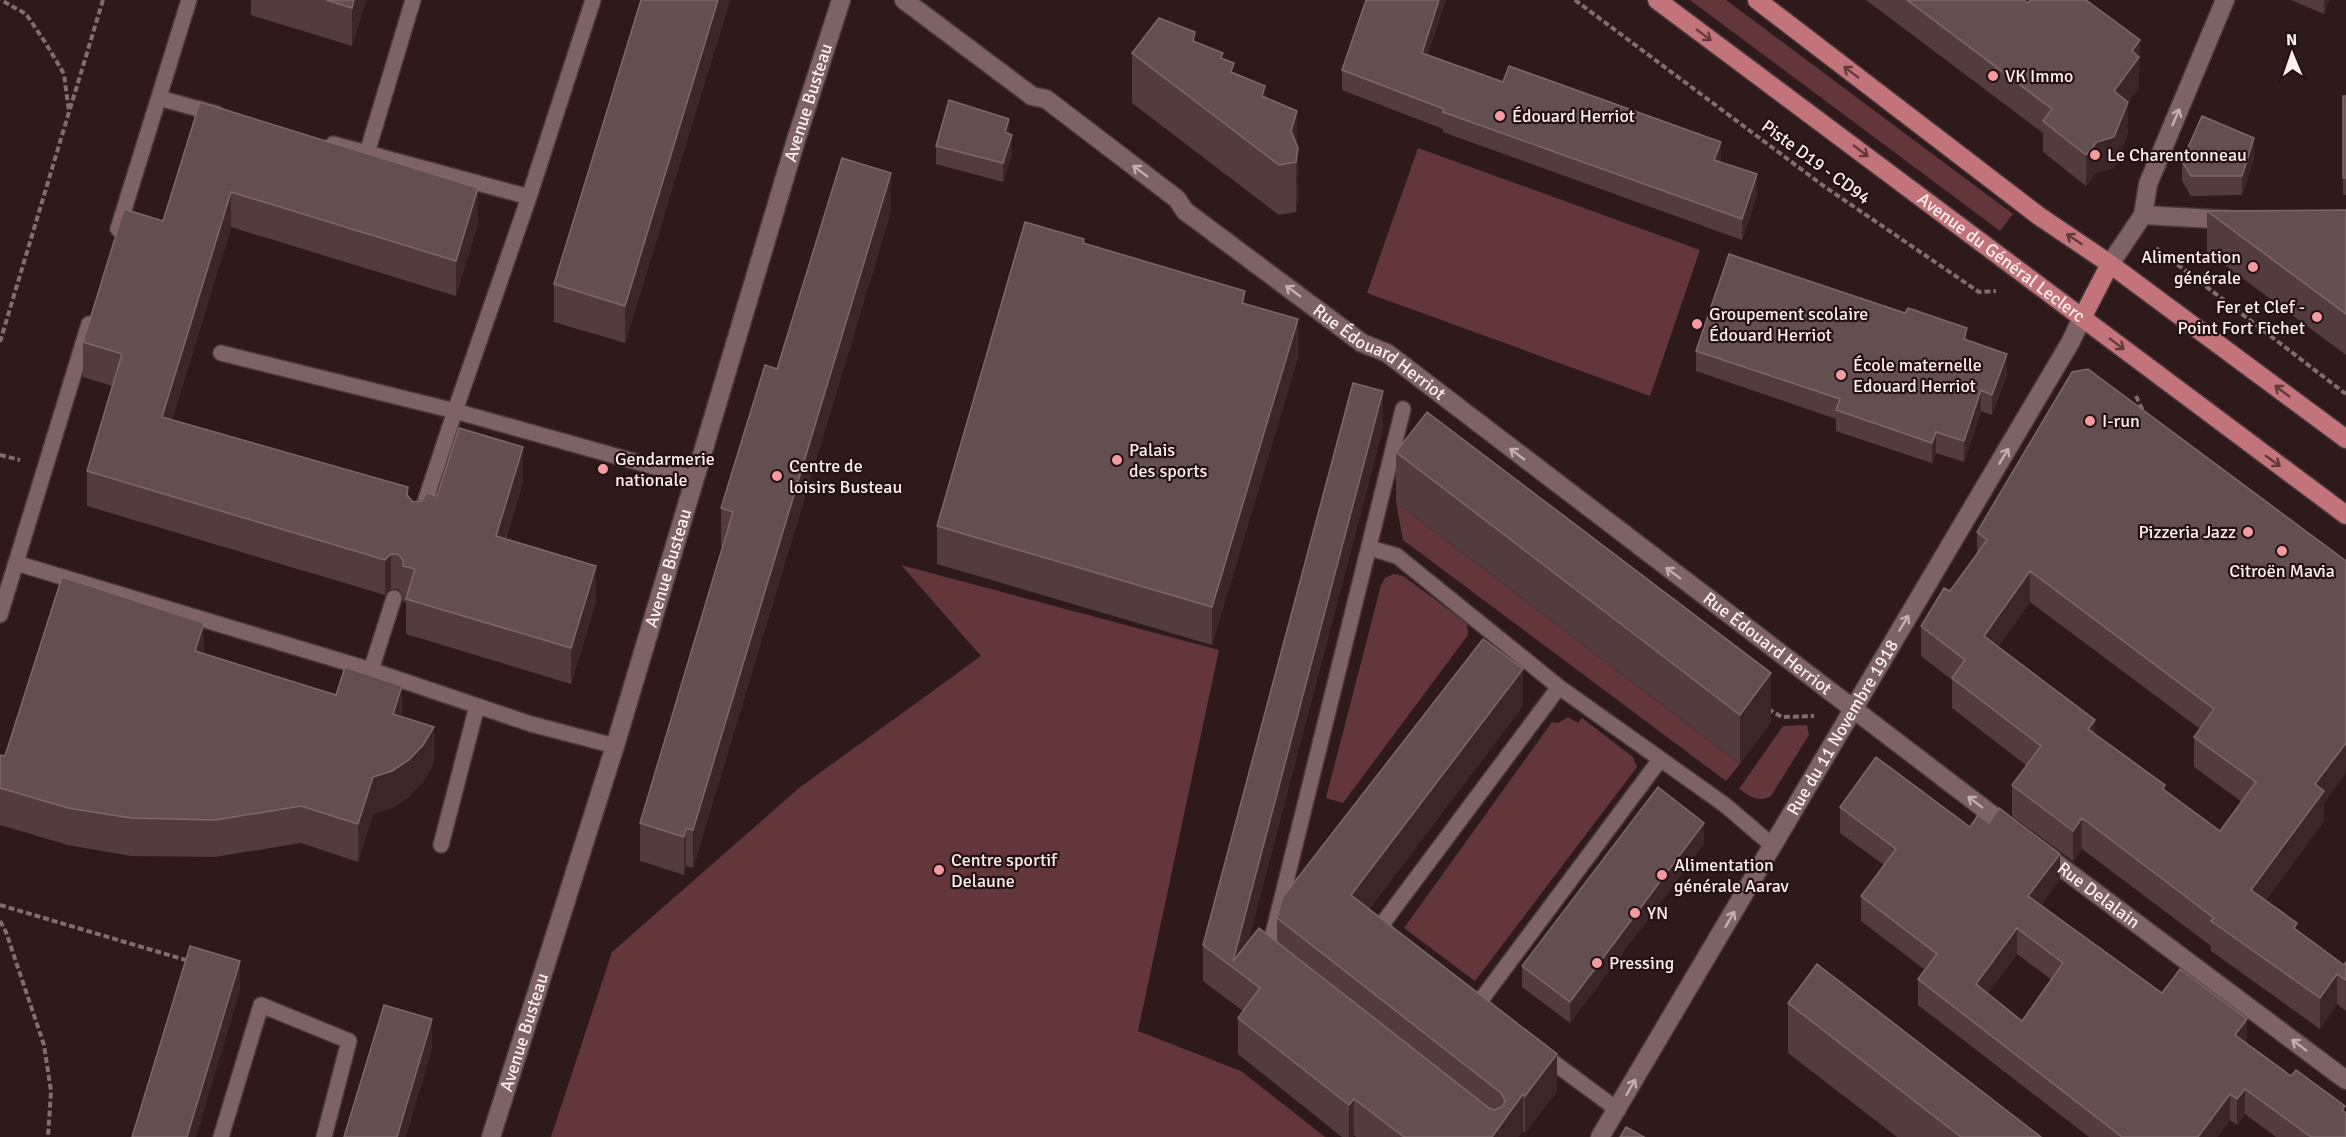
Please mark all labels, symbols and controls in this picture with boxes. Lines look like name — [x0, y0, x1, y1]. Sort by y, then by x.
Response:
north arrow — [2262, 24, 2322, 84]
one-way arrow — [1696, 28, 1712, 41]
text: N — [2286, 30, 2297, 50]
street label: Avenue Busteau — [779, 41, 837, 164]
one-way arrow — [1843, 65, 1859, 78]
place label: VK Immo — [2005, 65, 2073, 87]
marker: VK Immo — [1986, 69, 2000, 83]
place label: Édouard Herriot — [1512, 105, 1635, 127]
one-way arrow — [2171, 108, 2183, 126]
marker: Édouard Herriot — [1493, 109, 1507, 123]
street label: Piste D19 - CD94 — [1757, 115, 1875, 209]
place label: Le Charentonneau — [2107, 144, 2247, 166]
one-way arrow — [1852, 145, 1868, 157]
marker: Le Charentonneau — [2088, 148, 2102, 162]
one-way arrow — [1132, 165, 1148, 178]
street label: Avenue du Général Leclerc — [1913, 188, 2089, 327]
one-way arrow — [2066, 233, 2082, 245]
place label: Alimentation générale — [2141, 246, 2241, 289]
marker: Alimentation générale — [2246, 260, 2260, 274]
one-way arrow — [1285, 285, 1301, 297]
place label: Fer et Clef - Point Fort Fichet — [2178, 296, 2305, 339]
street label: Rue Édouard Herriot — [1309, 299, 1450, 405]
place label: Groupement scolaire Édouard Herriot — [1709, 303, 1868, 346]
marker: Fer et Clef - Point Fort Fichet — [2310, 310, 2324, 324]
marker: Groupement scolaire Édouard Herriot — [1690, 317, 1704, 331]
one-way arrow — [2109, 338, 2125, 351]
place label: École maternelle Edouard Herriot — [1853, 354, 1982, 397]
marker: École maternelle Edouard Herriot — [1834, 368, 1848, 382]
one-way arrow — [2275, 385, 2291, 397]
place label: I-run — [2102, 410, 2140, 432]
marker: I-run — [2083, 414, 2097, 428]
place label: Palais des sports — [1129, 439, 1207, 482]
place label: Gendarmerie nationale — [615, 448, 715, 491]
one-way arrow — [1510, 448, 1526, 461]
one-way arrow — [1998, 448, 2010, 465]
marker: Palais des sports — [1110, 453, 1124, 467]
place label: Centre de loisirs Busteau — [789, 455, 902, 498]
one-way arrow — [2265, 455, 2281, 467]
marker: Gendarmerie nationale — [596, 462, 610, 476]
marker: Centre de loisirs Busteau — [770, 469, 784, 483]
street label: Avenue Busteau — [640, 506, 696, 630]
place label: Pizzeria Jazz — [2138, 521, 2236, 543]
marker: Pizzeria Jazz — [2241, 525, 2255, 539]
marker: Citroën Mavia — [2275, 544, 2289, 558]
place label: Citroën Mavia — [2229, 560, 2335, 582]
one-way arrow — [1665, 566, 1681, 579]
street label: Rue Édouard Herriot — [1699, 587, 1836, 700]
one-way arrow — [1898, 615, 1910, 632]
street label: Rue du 11 Novembre 1918 — [1782, 636, 1903, 819]
one-way arrow — [1968, 796, 1984, 808]
place label: Centre sportif Delaune — [951, 849, 1058, 892]
place label: Alimentation générale Aarav — [1674, 854, 1790, 897]
street label: Rue Delalain — [2053, 857, 2144, 933]
marker: Centre sportif Delaune — [932, 863, 946, 877]
marker: Alimentation générale Aarav — [1655, 868, 1669, 882]
place label: YN — [1647, 902, 1668, 924]
marker: YN — [1628, 906, 1642, 920]
one-way arrow — [1724, 911, 1736, 928]
place label: Pressing — [1609, 952, 1674, 974]
marker: Pressing — [1590, 956, 1604, 970]
street label: Avenue Busteau — [495, 970, 553, 1094]
one-way arrow — [2292, 1039, 2308, 1051]
one-way arrow — [1626, 1079, 1638, 1096]

